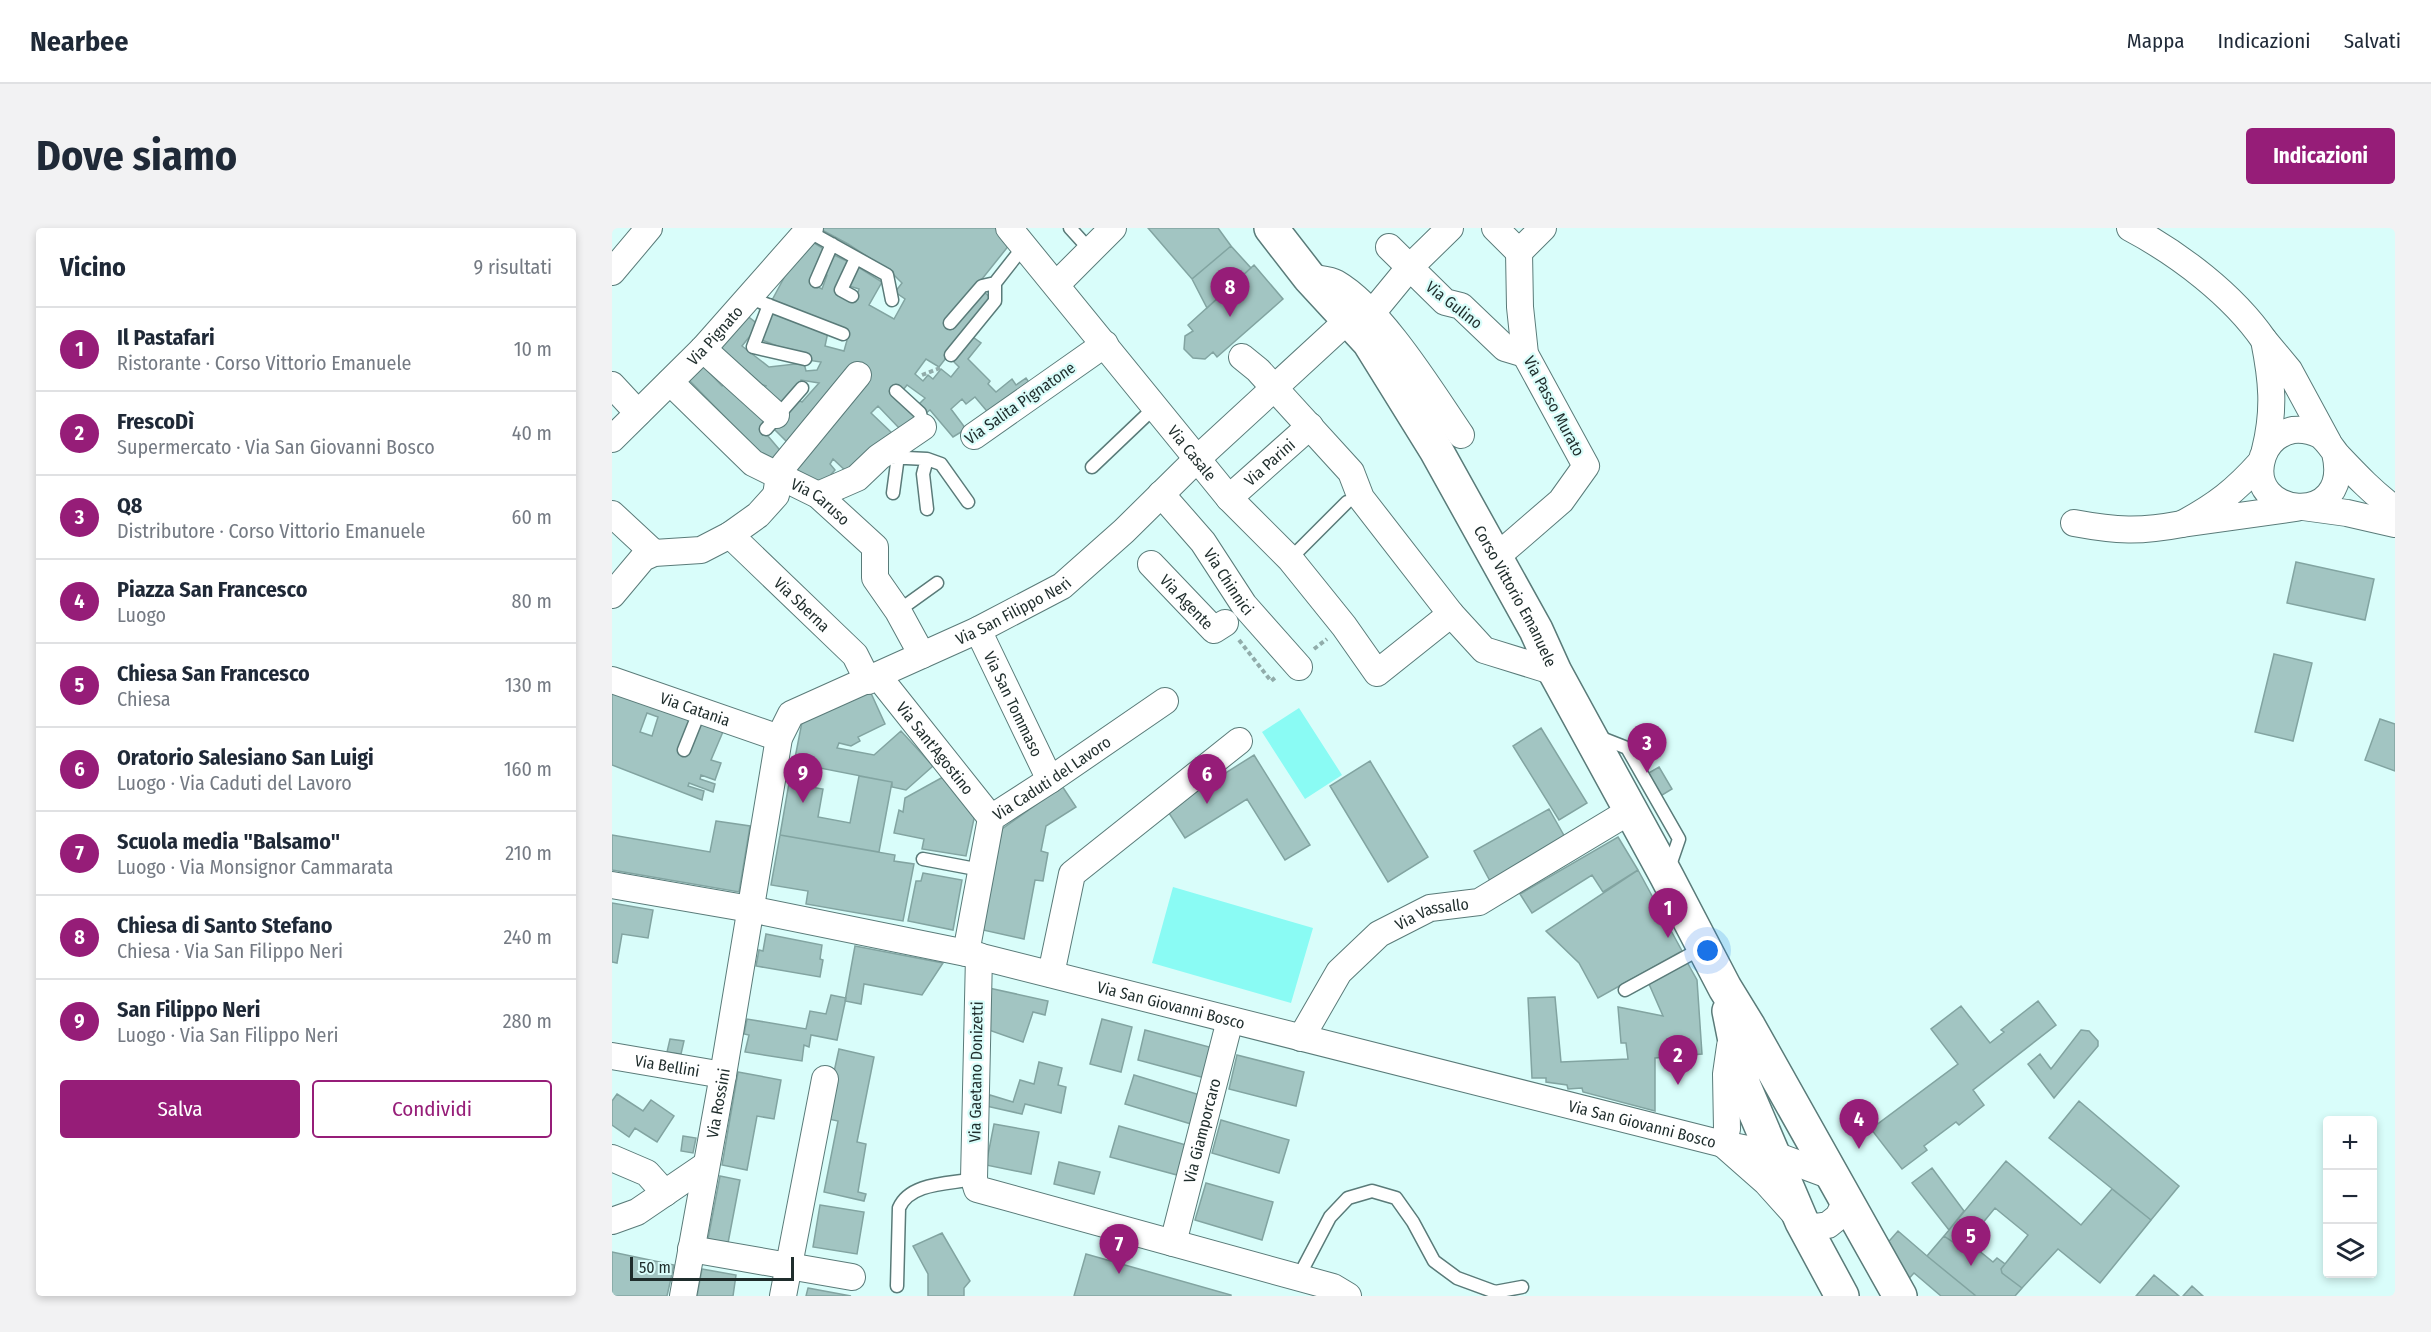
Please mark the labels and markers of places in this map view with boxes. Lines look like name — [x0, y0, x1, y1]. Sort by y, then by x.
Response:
pin: 8 — [1210, 268, 1250, 317]
pin: 3 — [1628, 724, 1666, 773]
pin: 9 — [784, 754, 822, 803]
pin: 6 — [1188, 754, 1226, 804]
pin: 1 — [1648, 888, 1688, 938]
pin: 2 — [1658, 1036, 1698, 1085]
pin: 4 — [1840, 1100, 1878, 1149]
pin: 5 — [1952, 1216, 1990, 1266]
pin: 7 — [1100, 1224, 1138, 1274]

